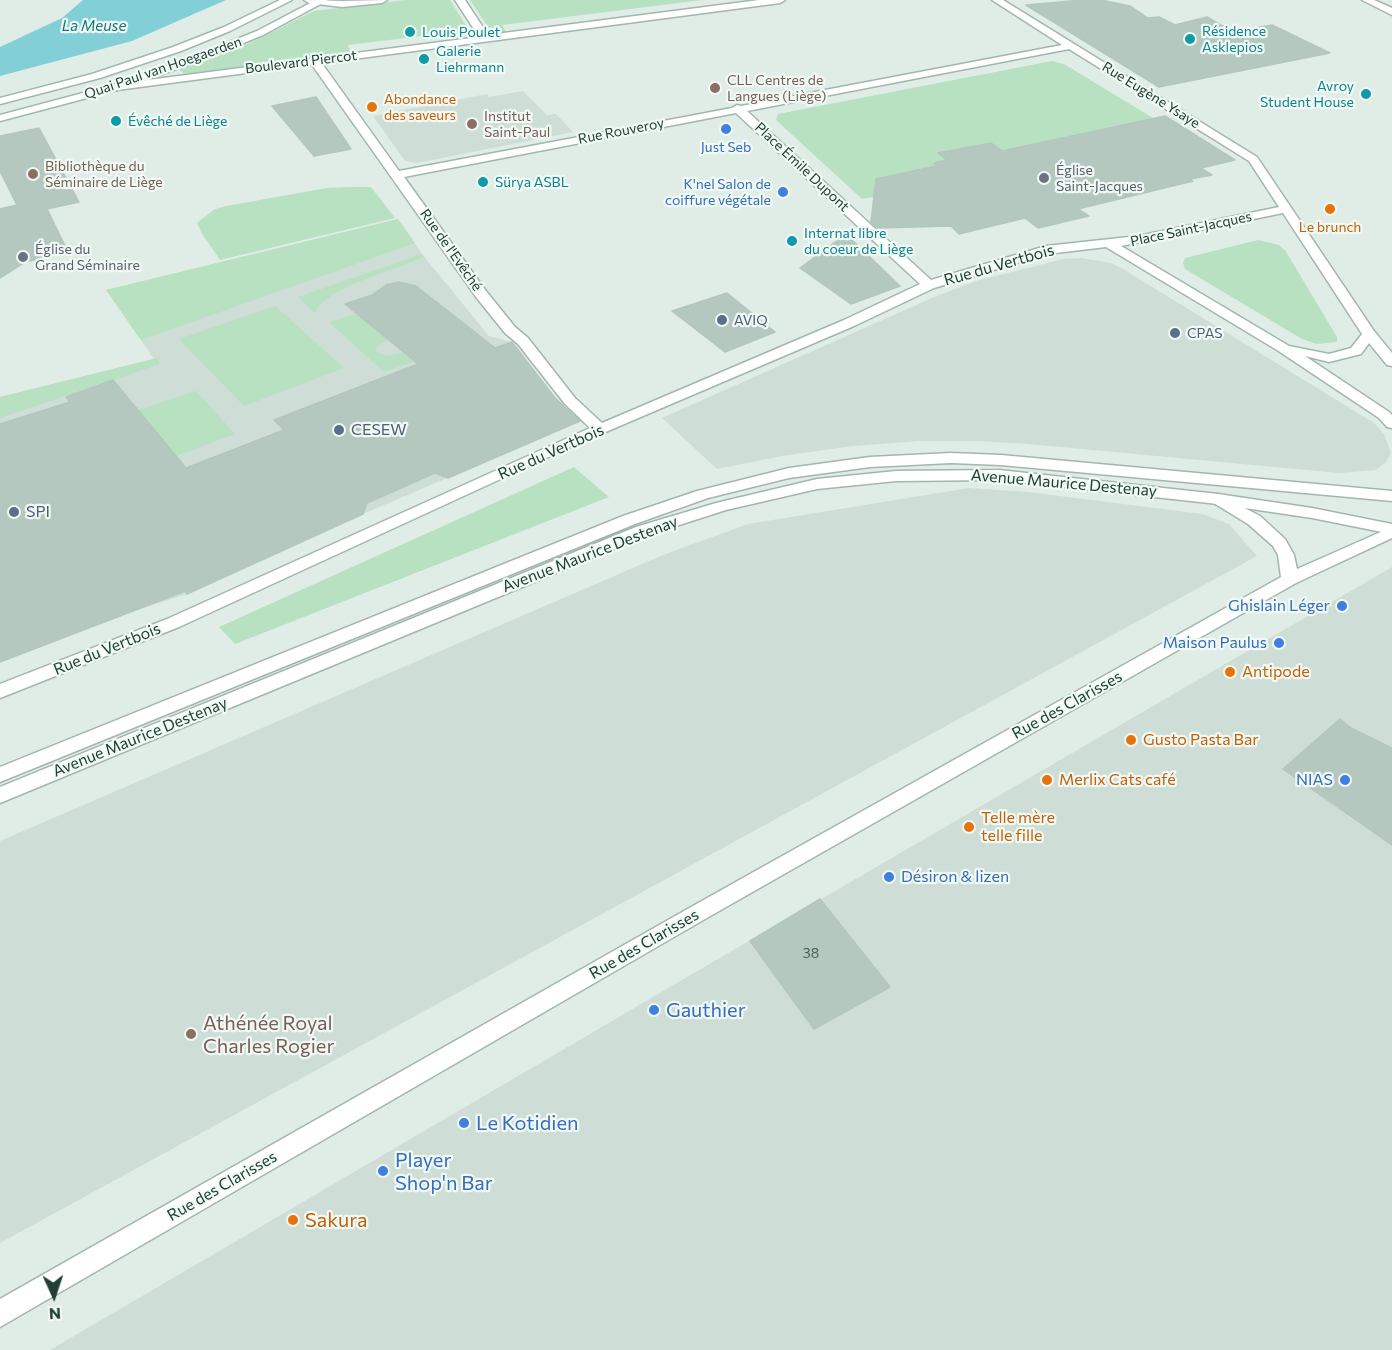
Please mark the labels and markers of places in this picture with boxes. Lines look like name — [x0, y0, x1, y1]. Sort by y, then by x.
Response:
place label: Résidence Asklepios — [1202, 23, 1266, 56]
place label: Louis Poulet — [422, 24, 500, 40]
marker: Louis Poulet — [403, 25, 417, 39]
marker: Résidence Asklepios — [1183, 32, 1197, 46]
place label: Galerie Liehrmann — [436, 43, 504, 76]
marker: Galerie Liehrmann — [417, 52, 431, 66]
place label: CLL Centres de Langues (Liège) — [727, 72, 826, 104]
place label: Avroy Student House — [1260, 78, 1354, 110]
marker: CLL Centres de Langues (Liège) — [708, 81, 722, 95]
marker: Avroy Student House — [1359, 87, 1373, 101]
place label: Abondance des saveurs — [384, 91, 456, 124]
marker: Abondance des saveurs — [365, 100, 379, 114]
place label: Institut Saint-Paul — [484, 108, 550, 140]
place label: Évêché de Liège — [128, 113, 227, 129]
marker: Évêché de Liège — [109, 114, 123, 128]
marker: Institut Saint-Paul — [465, 117, 479, 131]
marker: Just Seb — [719, 122, 733, 136]
place label: Just Seb — [701, 139, 751, 155]
place label: Bibliothèque du Séminaire de Liège — [45, 158, 163, 190]
place label: Église Saint-Jacques — [1056, 162, 1143, 194]
marker: Bibliothèque du Séminaire de Liège — [26, 167, 40, 181]
marker: Église Saint-Jacques — [1037, 171, 1051, 185]
place label: Sürya ASBL — [495, 174, 569, 190]
marker: Sürya ASBL — [476, 175, 490, 189]
place label: K'nel Salon de coiffure végétale — [665, 176, 771, 208]
marker: K'nel Salon de coiffure végétale — [776, 185, 790, 199]
marker: Le brunch — [1323, 202, 1337, 216]
place label: Le brunch — [1299, 219, 1361, 235]
place label: Internat libre du coeur de Liège — [804, 225, 913, 258]
marker: Internat libre du coeur de Liège — [785, 234, 799, 248]
place label: Église du Grand Séminaire — [35, 241, 140, 274]
marker: Église du Grand Séminaire — [16, 250, 30, 264]
place label: AVIQ — [734, 312, 768, 328]
marker: AVIQ — [715, 313, 729, 327]
place label: CPAS — [1187, 325, 1223, 341]
marker: CPAS — [1168, 326, 1182, 340]
place label: CESEW — [351, 420, 407, 440]
marker: CESEW — [332, 423, 346, 437]
place label: SPI — [26, 502, 50, 522]
marker: SPI — [7, 505, 21, 519]
place label: Ghislain Léger — [1228, 596, 1330, 616]
marker: Ghislain Léger — [1335, 599, 1349, 613]
place label: Maison Paulus — [1163, 633, 1267, 653]
marker: Maison Paulus — [1272, 636, 1286, 650]
place label: Antipode — [1242, 662, 1310, 682]
marker: Antipode — [1223, 665, 1237, 679]
place label: Gusto Pasta Bar — [1143, 730, 1259, 750]
marker: Gusto Pasta Bar — [1124, 733, 1138, 747]
place label: Merlix Cats café — [1059, 770, 1176, 790]
place label: NIAS — [1296, 770, 1333, 790]
marker: Merlix Cats café — [1040, 773, 1054, 787]
marker: NIAS — [1338, 773, 1352, 787]
place label: Telle mère telle fille — [981, 808, 1055, 846]
marker: Telle mère telle fille — [962, 820, 976, 834]
place label: Désiron & lizen — [901, 867, 1009, 887]
marker: Désiron & lizen — [882, 870, 896, 884]
place label: Gauthier — [666, 998, 746, 1022]
marker: Gauthier — [647, 1003, 661, 1017]
place label: Athénée Royal Charles Rogier — [203, 1011, 334, 1058]
marker: Athénée Royal Charles Rogier — [184, 1027, 198, 1041]
place label: Le Kotidien — [476, 1111, 578, 1135]
marker: Le Kotidien — [457, 1116, 471, 1130]
place label: Player Shop'n Bar — [395, 1148, 493, 1195]
marker: Player Shop'n Bar — [376, 1164, 390, 1178]
place label: Sakura — [305, 1208, 367, 1232]
marker: Sakura — [286, 1213, 300, 1227]

